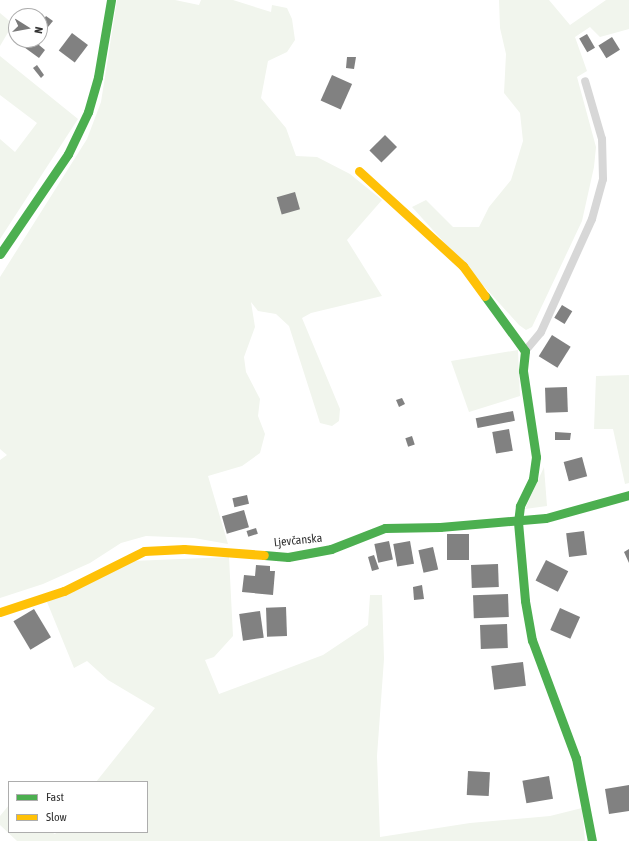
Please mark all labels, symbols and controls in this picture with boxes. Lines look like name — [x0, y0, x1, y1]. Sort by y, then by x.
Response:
north arrow — [8, 8, 48, 48]
text: N — [32, 26, 45, 34]
street label: Ljevčanska — [273, 531, 323, 551]
legend — [8, 781, 148, 833]
text: Fast — [46, 790, 64, 804]
text: Slow — [46, 810, 67, 824]

